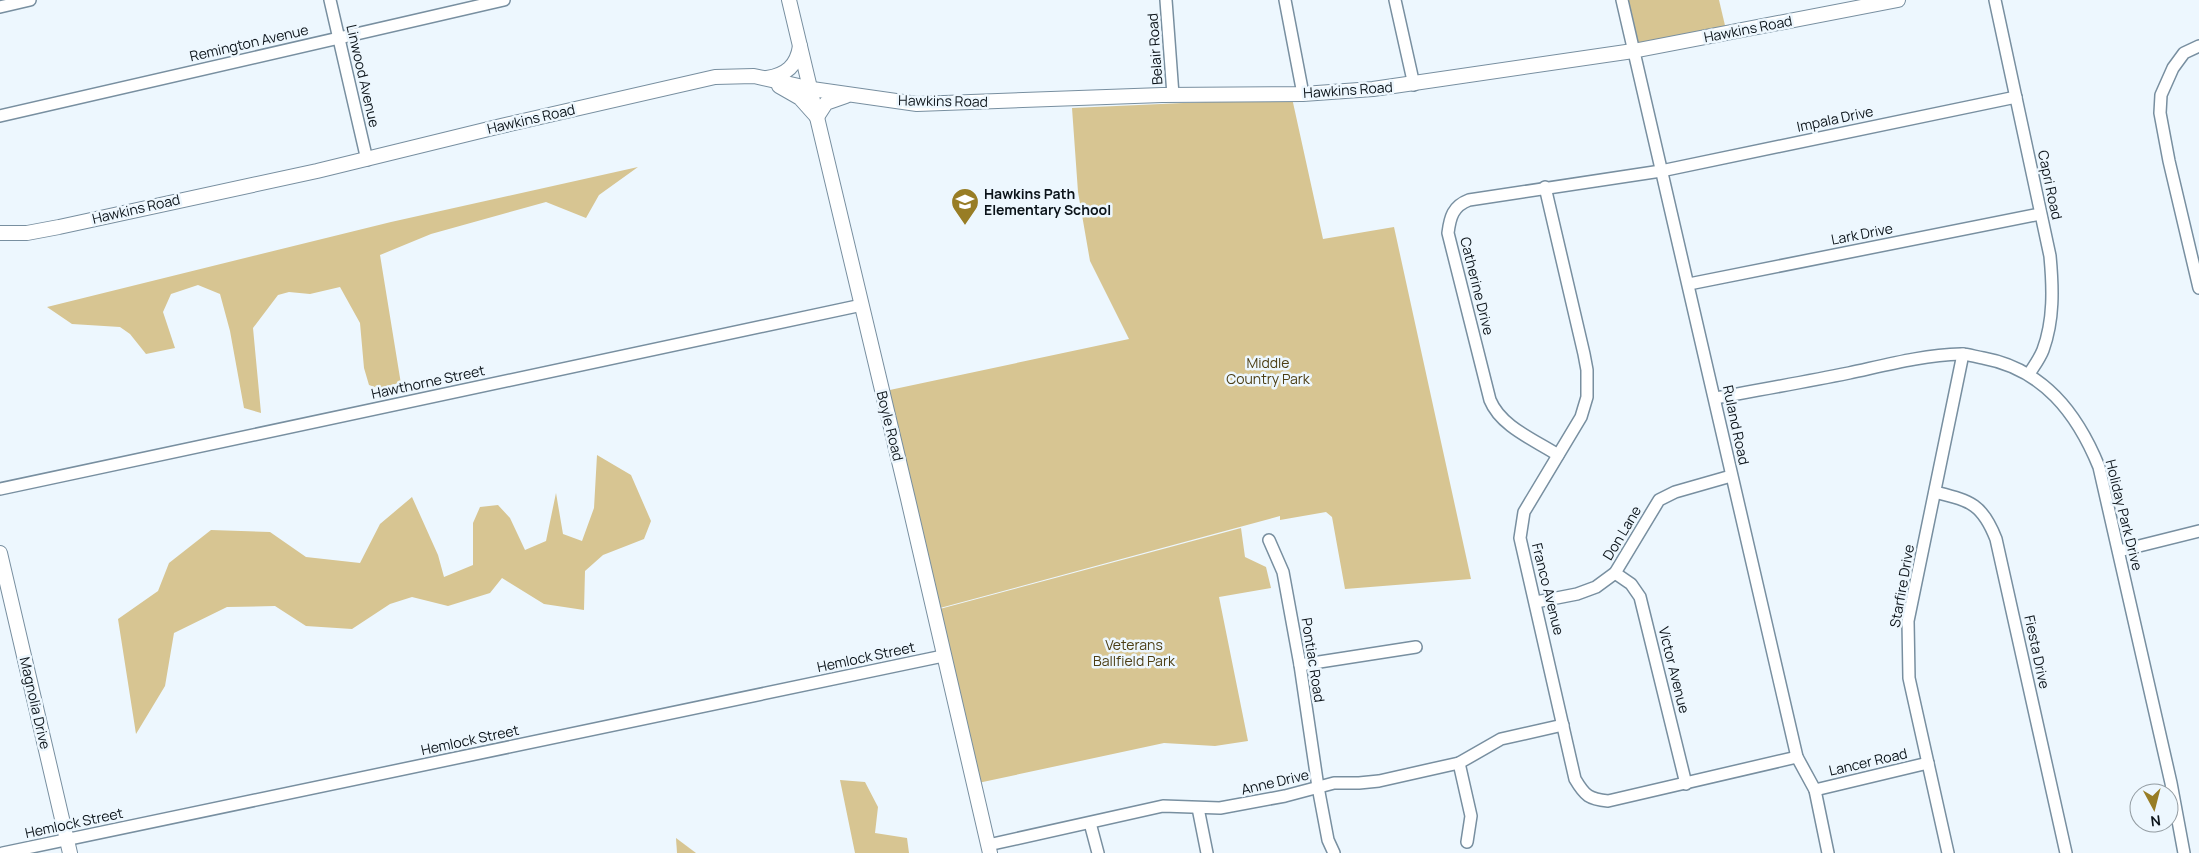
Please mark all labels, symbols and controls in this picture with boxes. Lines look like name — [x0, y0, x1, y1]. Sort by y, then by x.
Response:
street label: Hawkins Road — [1702, 11, 1794, 46]
street label: Belair Road — [1143, 12, 1166, 86]
street label: Remington Avenue — [188, 20, 310, 65]
street label: Linwood Avenue — [342, 23, 385, 129]
street label: Hawkins Road — [1303, 77, 1393, 102]
street label: Hawkins Road — [898, 90, 988, 111]
street label: Hawkins Road — [485, 99, 577, 138]
street label: Impala Drive — [1795, 101, 1875, 136]
street label: Capri Road — [2034, 148, 2067, 221]
place label: Hawkins Path Elementary School — [984, 184, 1111, 219]
school or university icon: Hawkins Path Elementary School — [950, 187, 980, 226]
street label: Hawkins Road — [90, 189, 182, 228]
street label: Lark Drive — [1829, 218, 1894, 249]
street label: Catherine Drive — [1456, 235, 1499, 337]
park label: Middle Country Park — [1226, 353, 1311, 388]
street label: Hawthorne Street — [369, 360, 487, 403]
street label: Ruland Road — [1719, 383, 1754, 466]
street label: Boyle Road — [873, 389, 908, 463]
street label: Holiday Park Drive — [2102, 457, 2147, 572]
street label: Don Lane — [1598, 502, 1645, 563]
street label: Franco Avenue — [1528, 541, 1569, 637]
street label: Starfire Drive — [1885, 543, 1918, 629]
street label: Fiesta Drive — [2020, 613, 2055, 690]
street label: Pontiac Road — [1297, 616, 1330, 704]
street label: Victor Avenue — [1655, 625, 1694, 715]
park label: Veterans Ballfield Park — [1093, 635, 1176, 670]
street label: Hemlock Street — [815, 637, 917, 676]
street label: Magnolia Drive — [16, 655, 55, 751]
street label: Hemlock Street — [419, 720, 521, 759]
street label: Lancer Road — [1827, 743, 1909, 780]
street label: Anne Drive — [1239, 764, 1311, 799]
north arrow — [2129, 783, 2179, 833]
street label: Hemlock Street — [23, 803, 125, 842]
text: N — [2149, 811, 2162, 831]

